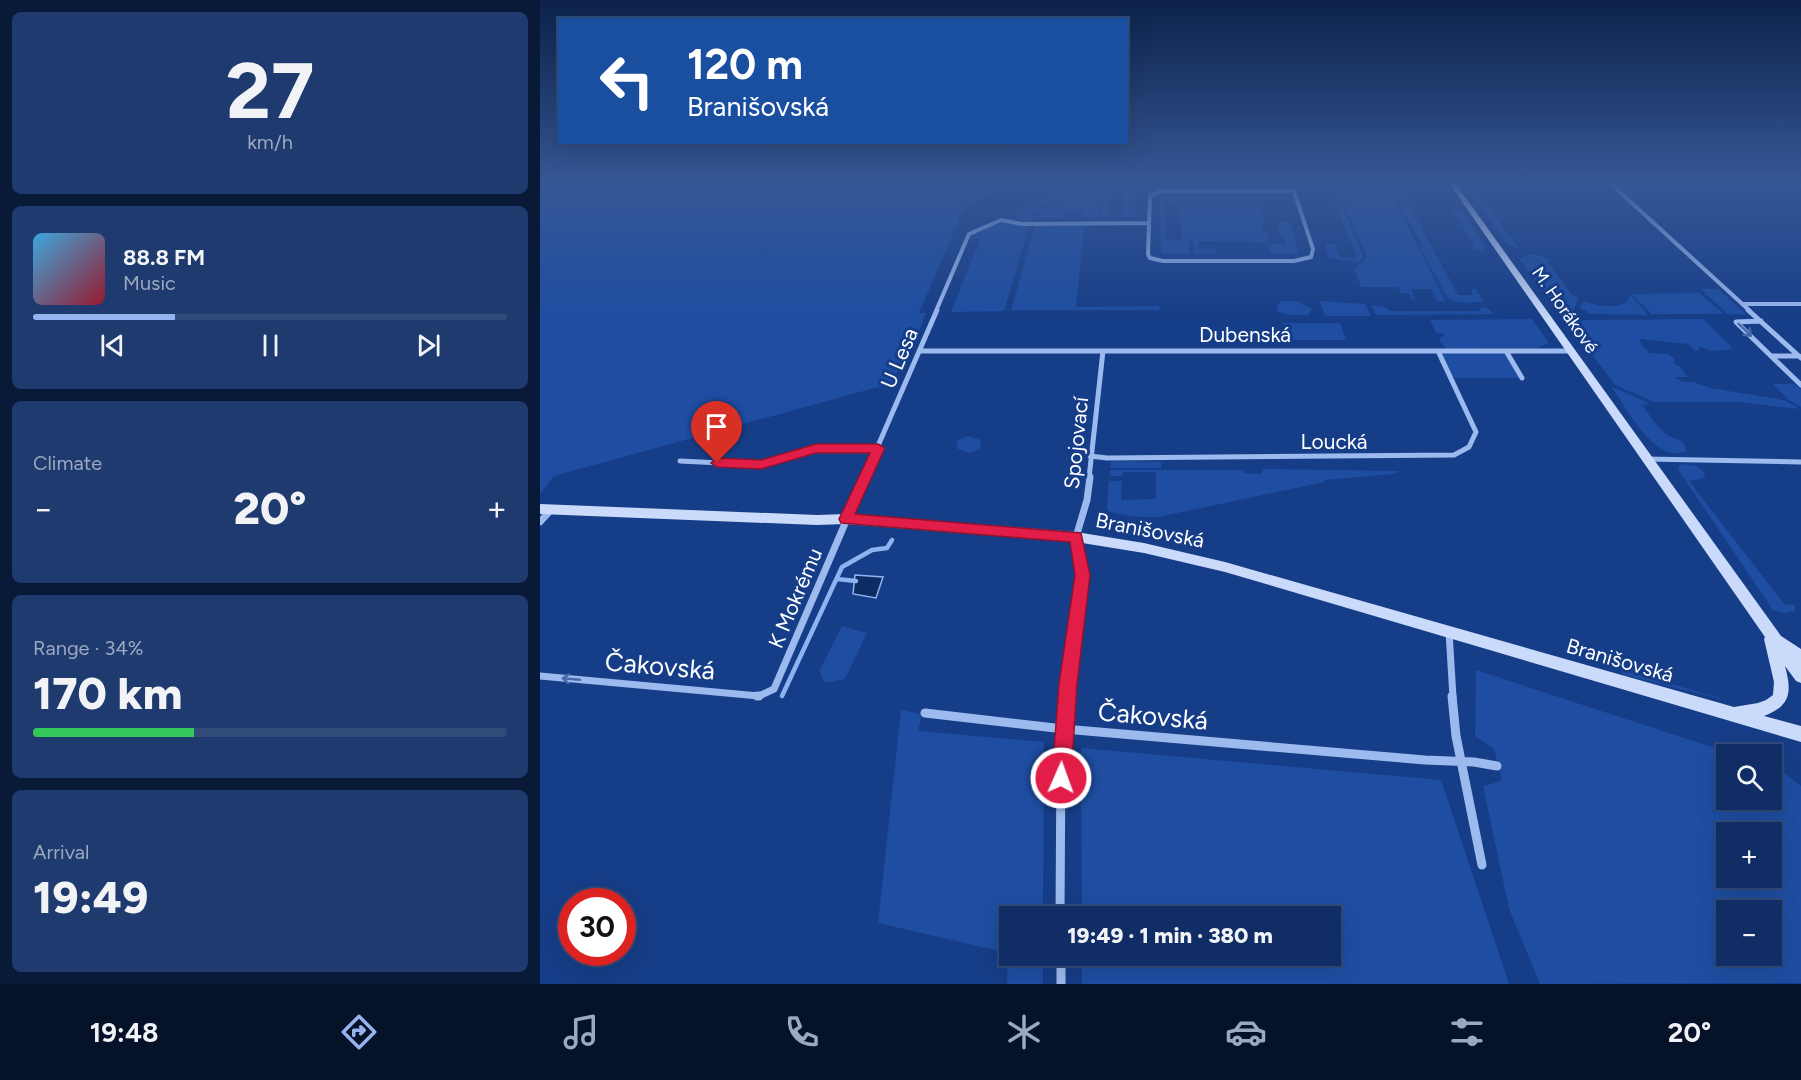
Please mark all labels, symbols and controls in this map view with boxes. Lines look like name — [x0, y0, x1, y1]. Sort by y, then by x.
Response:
text: 120 m — [687, 39, 803, 90]
icon: left — [588, 42, 666, 120]
text: 27 — [226, 44, 314, 138]
text: Branišovská — [687, 90, 829, 123]
text: km/h — [247, 130, 293, 154]
text: 88.8 FM — [123, 244, 205, 271]
street label: M. Horákové — [1527, 263, 1603, 358]
text: Music — [123, 271, 176, 295]
street label: Dubenská — [1199, 322, 1291, 347]
one-way arrow — [1737, 323, 1752, 337]
street label: U Lesa — [875, 324, 923, 392]
icon: previous — [96, 329, 129, 362]
icon: pause — [254, 329, 287, 362]
icon: next — [412, 329, 445, 362]
street label: Spojovací — [1059, 395, 1093, 490]
pin — [691, 401, 742, 463]
icon: arrive — [700, 410, 733, 443]
street label: Loucká — [1301, 429, 1367, 454]
text: Climate — [33, 451, 102, 475]
text: 20° — [233, 481, 307, 535]
text: − — [33, 489, 54, 528]
text: + — [486, 489, 507, 528]
street label: Branišovská — [1093, 507, 1207, 553]
street label: K Mokrému — [763, 544, 827, 652]
street label: Branišovská — [1564, 633, 1676, 687]
text: Range · 34% — [33, 636, 144, 660]
street label: Čakovská — [604, 645, 716, 687]
text: 170 km — [33, 666, 182, 720]
one-way arrow — [562, 673, 582, 684]
street label: Čakovská — [1097, 695, 1209, 737]
map controls — [1716, 744, 1782, 966]
button: search — [1716, 744, 1782, 810]
position arrow — [1029, 746, 1093, 810]
button: + — [1716, 822, 1782, 888]
text: Arrival — [33, 840, 89, 864]
text: 19:49 — [33, 870, 148, 924]
speed limit sign: 30 — [558, 888, 636, 966]
button: − — [1716, 900, 1782, 966]
text: 19:49 · 1 min · 380 m — [1067, 922, 1273, 949]
icon: directions — [338, 1011, 380, 1053]
icon: music — [560, 1011, 602, 1053]
icon: phone — [781, 1011, 823, 1053]
icon: climate — [1003, 1011, 1045, 1053]
icon: car — [1225, 1011, 1267, 1053]
icon: filters — [1446, 1011, 1488, 1053]
text: 19:48 — [90, 1016, 159, 1049]
text: 20° — [1668, 1016, 1711, 1049]

